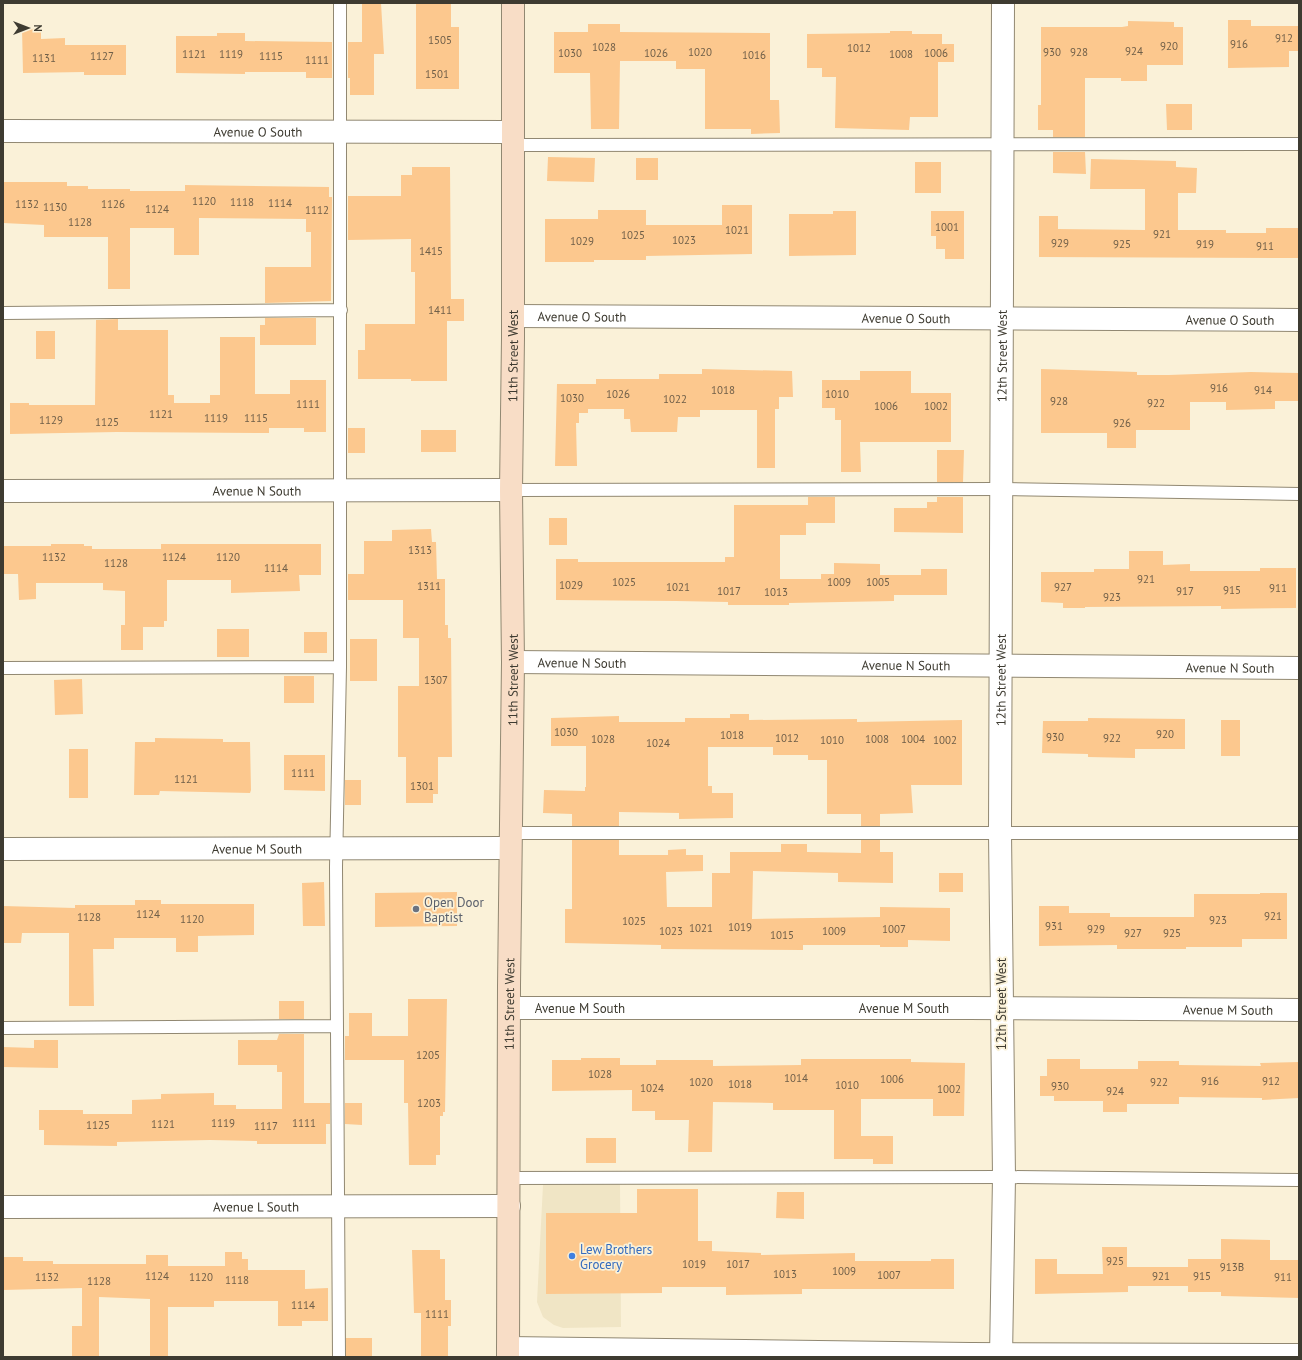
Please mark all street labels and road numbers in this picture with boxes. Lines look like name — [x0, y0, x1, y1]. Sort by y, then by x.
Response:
street label: Avenue O South — [214, 123, 302, 140]
street label: Avenue O South — [537, 308, 627, 325]
street label: 11th Street West — [504, 309, 522, 402]
street label: Avenue O South — [861, 309, 951, 327]
street label: 12th Street West — [993, 309, 1010, 402]
street label: Avenue O South — [1185, 311, 1275, 328]
street label: Avenue N South — [213, 482, 301, 499]
street label: 11th Street West — [504, 633, 522, 726]
street label: 12th Street West — [992, 633, 1009, 726]
street label: Avenue N South — [538, 654, 626, 671]
street label: Avenue N South — [862, 656, 950, 674]
street label: Avenue N South — [1186, 659, 1274, 676]
street label: Avenue M South — [212, 840, 302, 857]
street label: 11th Street West — [500, 957, 518, 1050]
street label: 12th Street West — [993, 957, 1010, 1050]
street label: Avenue M South — [535, 1000, 625, 1017]
street label: Avenue M South — [859, 1000, 949, 1017]
street label: Avenue M South — [1183, 1001, 1273, 1018]
street label: Avenue L South — [213, 1198, 299, 1215]

